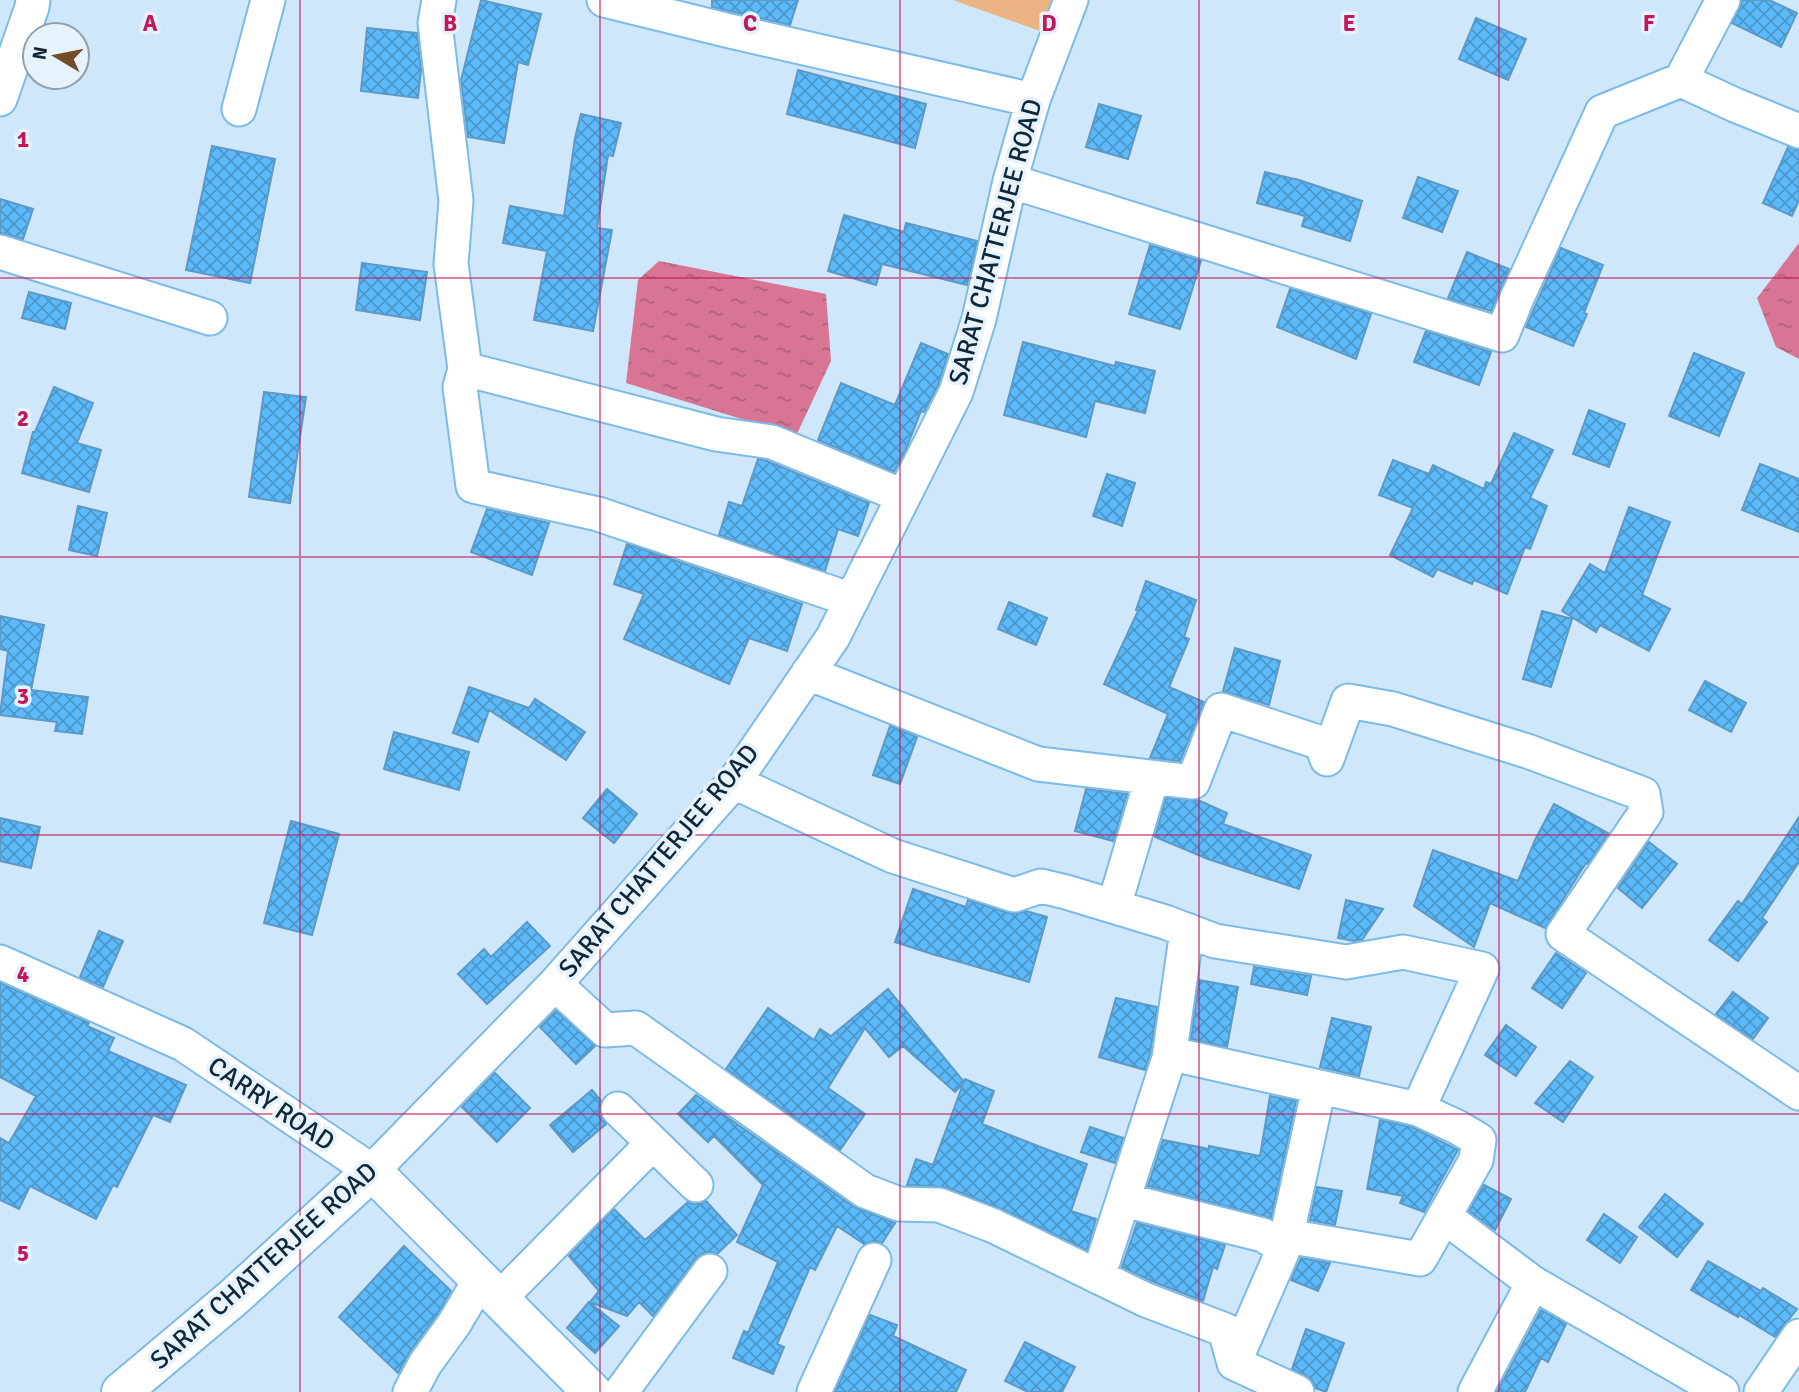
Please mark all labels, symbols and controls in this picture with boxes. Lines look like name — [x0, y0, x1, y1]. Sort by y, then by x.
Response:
text: A — [143, 9, 158, 38]
text: B — [443, 9, 457, 38]
text: C — [743, 9, 757, 38]
text: D — [1041, 9, 1057, 38]
text: E — [1342, 9, 1356, 38]
text: F — [1643, 9, 1655, 38]
north arrow — [21, 21, 91, 91]
text: N — [27, 45, 53, 62]
street label: SARAT CHATTERJEE ROAD — [942, 96, 1050, 388]
text: 1 — [17, 125, 29, 154]
text: 2 — [17, 404, 29, 433]
text: 3 — [17, 682, 29, 711]
street label: SARAT CHATTERJEE ROAD — [552, 738, 766, 984]
text: 4 — [17, 960, 29, 989]
street label: CARRY ROAD — [202, 1050, 340, 1158]
street label: SARAT CHATTERJEE ROAD — [144, 1156, 384, 1376]
text: 5 — [17, 1239, 29, 1268]

